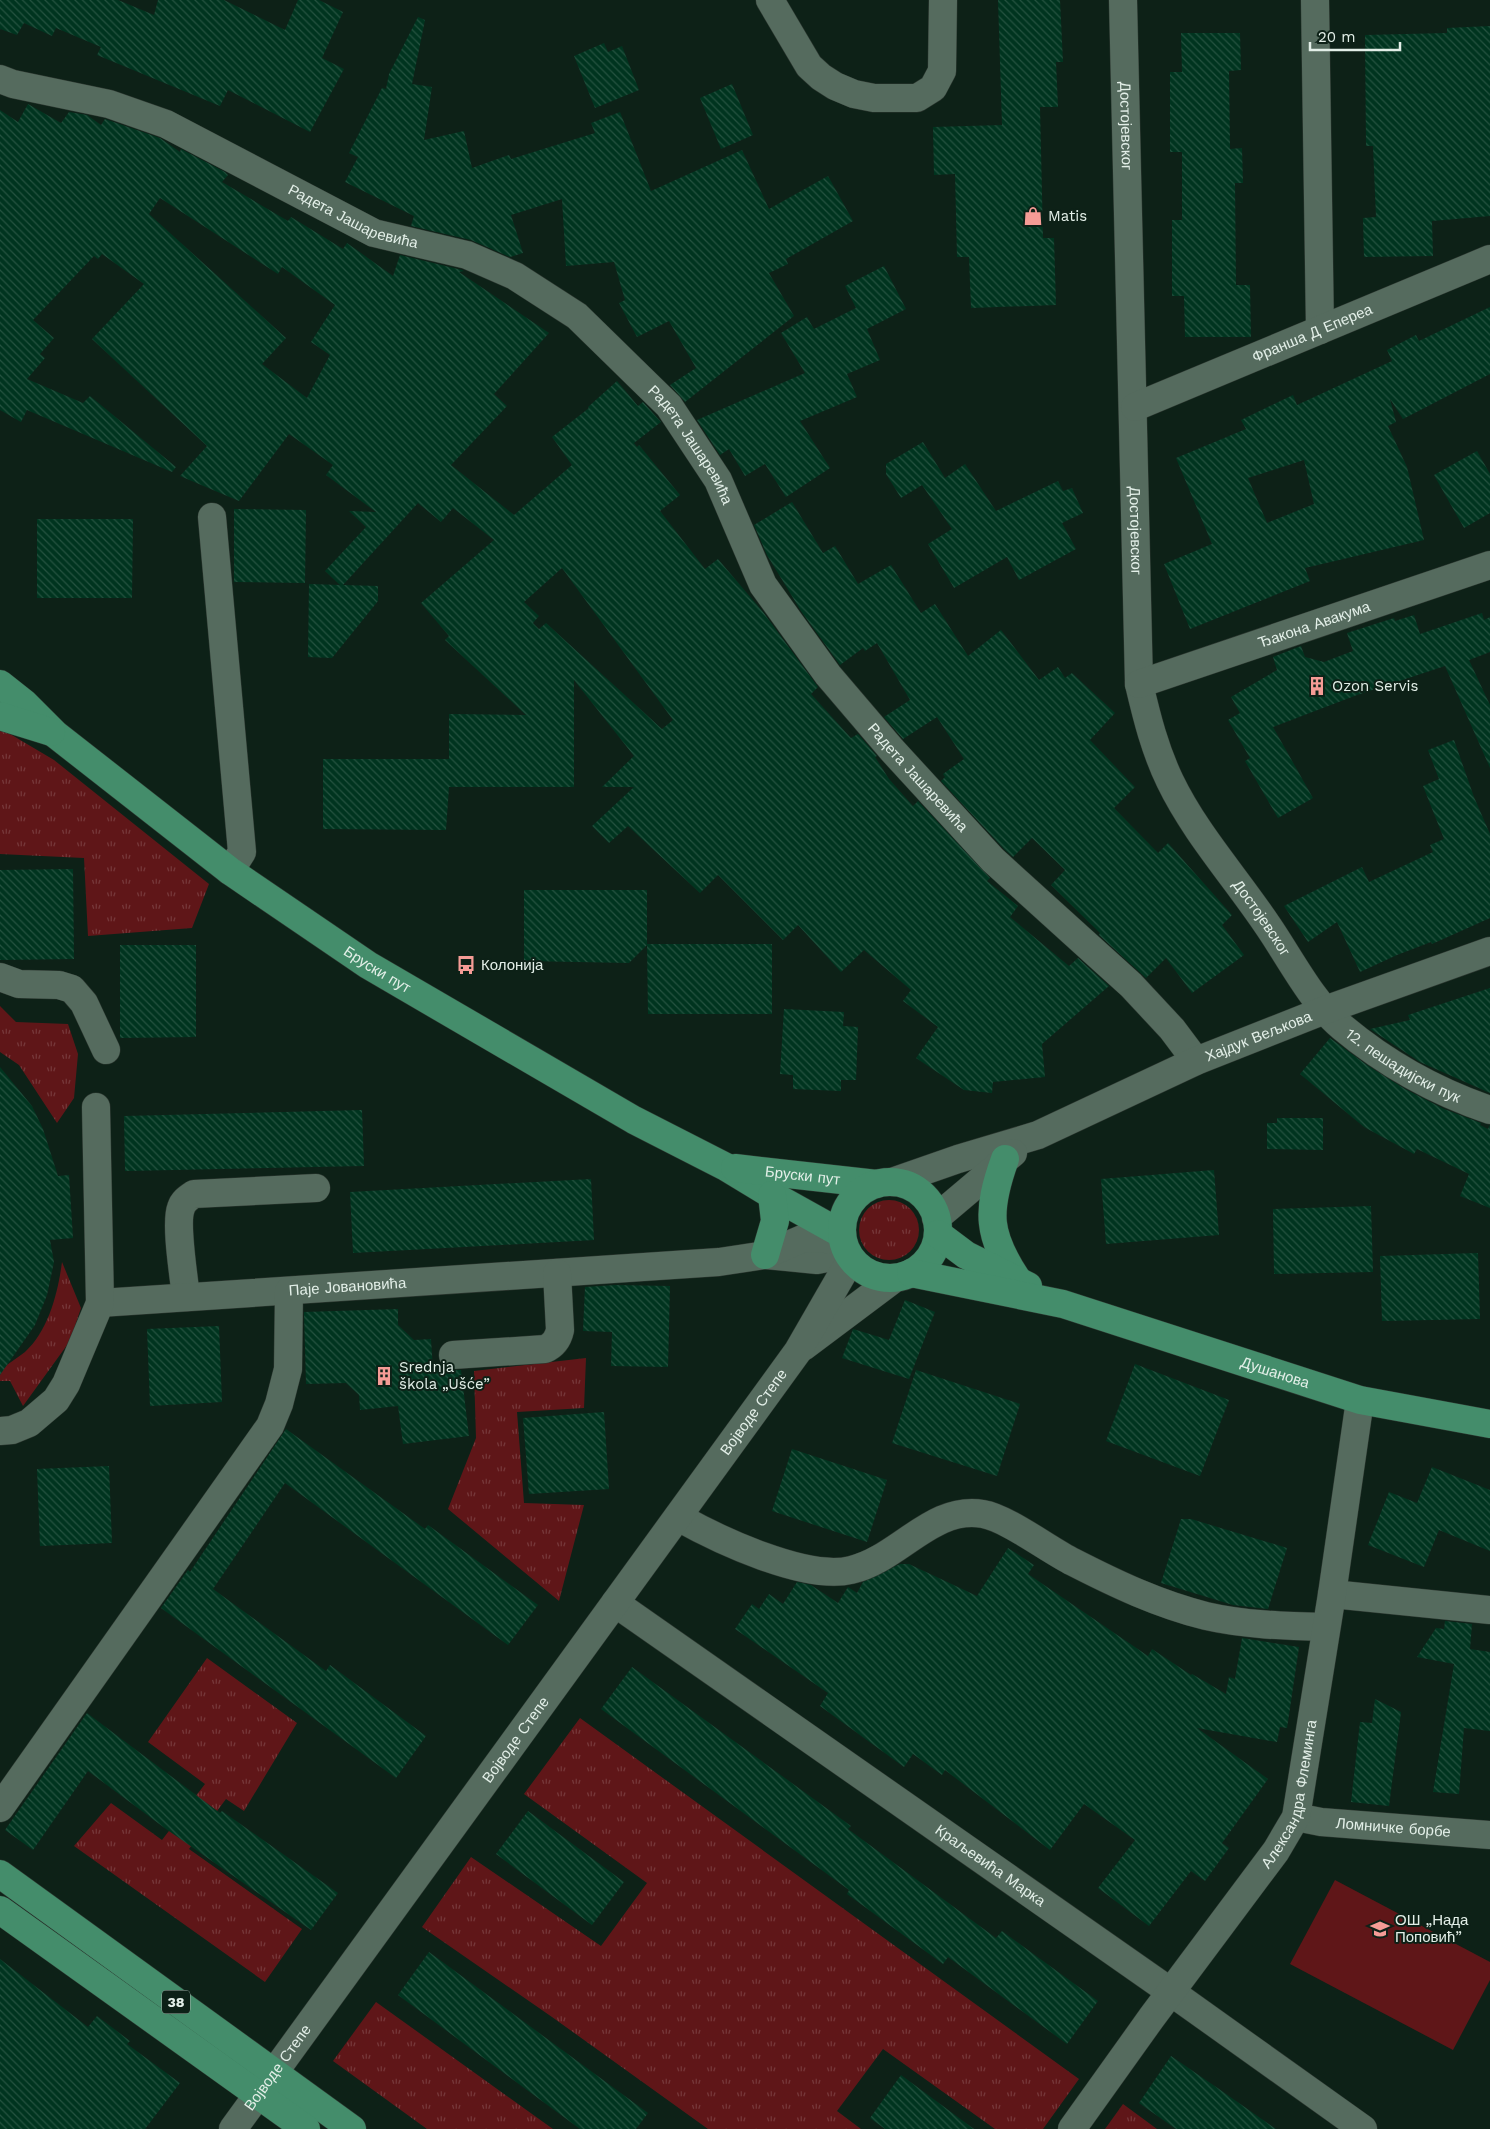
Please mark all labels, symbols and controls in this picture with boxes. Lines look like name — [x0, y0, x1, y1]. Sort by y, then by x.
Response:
scale bar — [1310, 20, 1400, 52]
text: 20 m — [1318, 28, 1356, 46]
street label: Достојевског — [1116, 81, 1136, 171]
street label: Радета Јашаревића — [285, 181, 421, 252]
shop icon: Matis — [1022, 205, 1044, 227]
place label: Matis — [1048, 207, 1087, 225]
street label: Франша Д Епереа — [1249, 300, 1376, 366]
street label: Радета Јашаревића — [644, 381, 737, 508]
street label: Достојевског — [1125, 486, 1145, 576]
street label: Ђакона Авакума — [1256, 597, 1373, 652]
building icon: Ozon Servis — [1306, 675, 1328, 697]
place label: Ozon Servis — [1332, 677, 1419, 695]
street label: Радета Јашаревића — [864, 719, 972, 836]
street label: Достојевског — [1229, 876, 1294, 960]
street label: Бруски пут — [340, 942, 414, 997]
bus stop icon: Колонија — [455, 954, 477, 976]
place label: Колонија — [481, 956, 544, 974]
street label: Хајдук Вељкова — [1203, 1007, 1315, 1065]
street label: 12. пешадијски пук — [1342, 1025, 1464, 1107]
street label: Бруски пут — [764, 1162, 841, 1189]
street label: Паје Јовановића — [288, 1274, 407, 1299]
street label: Душанова — [1238, 1353, 1312, 1392]
place label: Srednja škola „Ušće” — [399, 1358, 490, 1393]
building icon: Srednja škola „Ušće” — [373, 1365, 395, 1387]
street label: Војводе Степе — [716, 1365, 791, 1459]
street label: Војводе Степе — [478, 1693, 553, 1786]
street label: Александра Флеминга — [1257, 1718, 1321, 1872]
street label: Ломничке борбе — [1335, 1814, 1451, 1841]
street label: Краљевића Марка — [932, 1821, 1049, 1911]
place label: ОШ „Нада Поповић” — [1395, 1911, 1469, 1946]
school or university icon: ОШ „Нада Поповић” — [1369, 1918, 1391, 1940]
road number: 38 — [162, 1990, 190, 2014]
street label: Војводе Степе — [240, 2021, 315, 2114]

